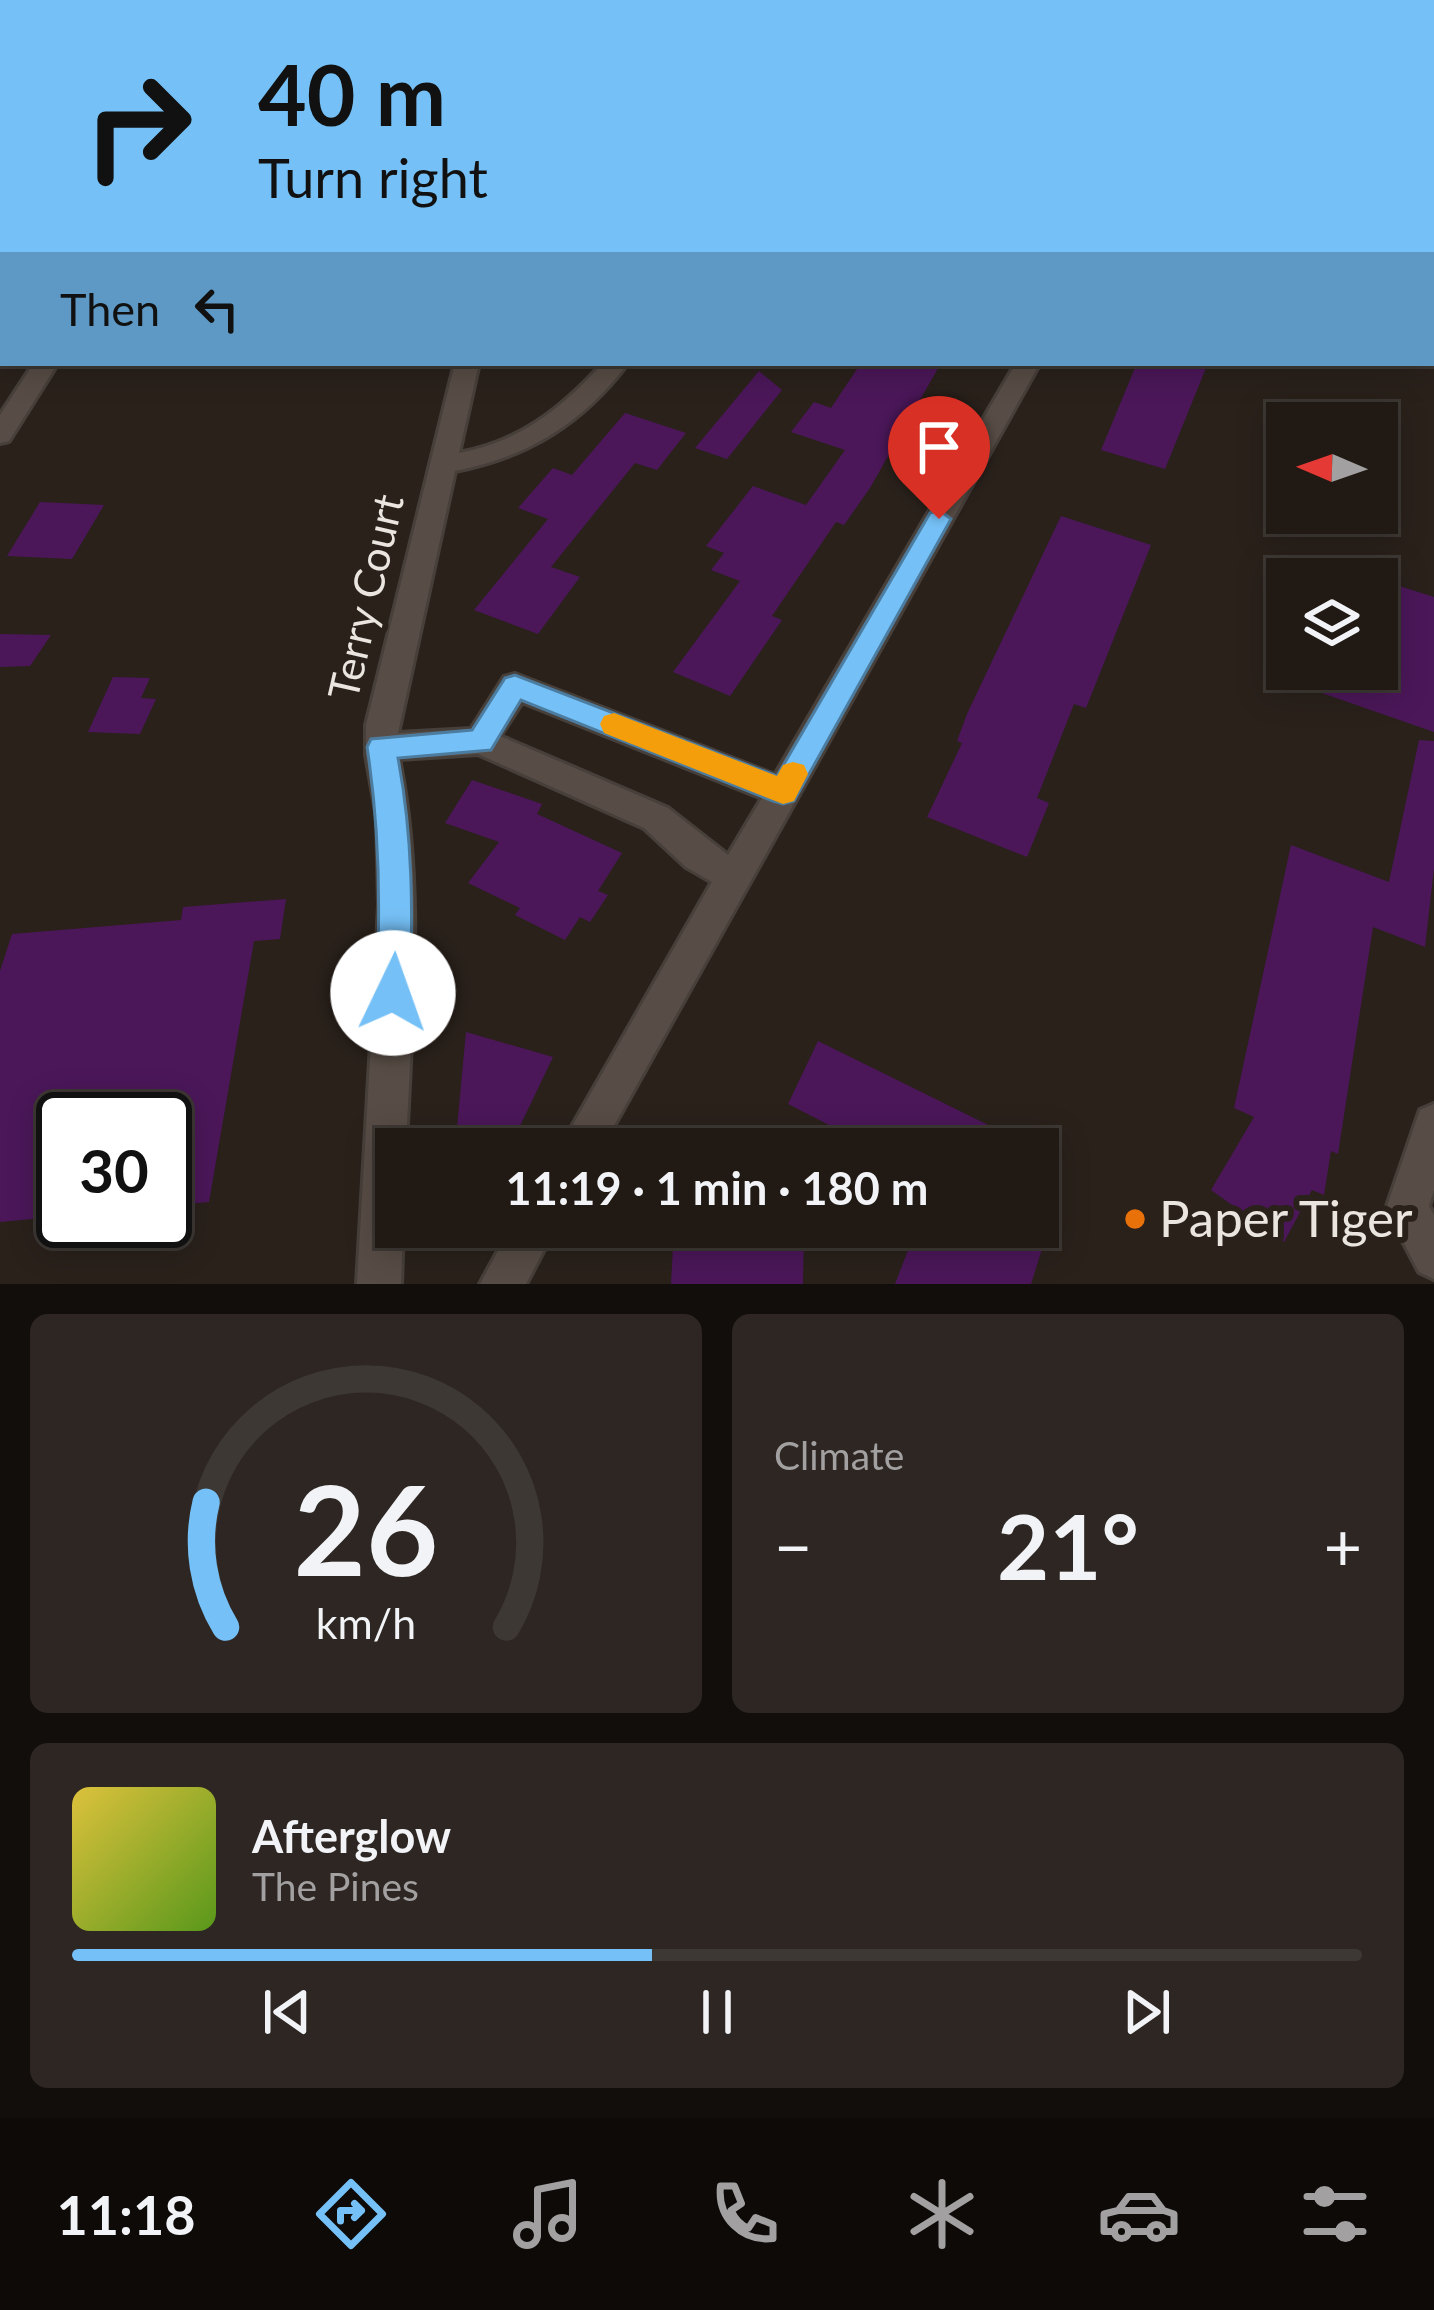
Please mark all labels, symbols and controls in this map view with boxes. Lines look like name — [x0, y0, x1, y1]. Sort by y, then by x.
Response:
text: 40 m — [258, 43, 446, 144]
icon: right — [60, 48, 216, 204]
text: Turn right — [258, 145, 488, 210]
icon: left — [184, 276, 250, 342]
text: Then — [60, 282, 160, 336]
pin — [888, 396, 990, 519]
north arrow — [1266, 402, 1398, 534]
map controls — [1266, 402, 1398, 690]
icon: arrive — [906, 414, 972, 480]
street label: Terry Court — [317, 489, 413, 704]
button: layers — [1266, 558, 1398, 690]
position arrow — [330, 930, 456, 1056]
speed limit sign: 30 — [36, 1092, 192, 1248]
text: 11:19 · 1 min · 180 m — [506, 1161, 928, 1215]
place label: Paper Tiger — [1159, 1187, 1413, 1248]
marker: Paper Tiger — [1122, 1206, 1148, 1232]
text: Climate — [774, 1432, 904, 1478]
text: 26 — [294, 1453, 438, 1603]
text: 21° — [997, 1491, 1139, 1599]
text: − — [774, 1506, 812, 1585]
text: + — [1324, 1506, 1362, 1585]
text: km/h — [316, 1596, 416, 1647]
text: Afterglow — [252, 1809, 451, 1863]
text: The Pines — [252, 1863, 419, 1909]
icon: previous — [254, 1979, 320, 2045]
icon: pause — [684, 1979, 750, 2045]
icon: next — [1114, 1979, 1180, 2045]
icon: directions — [309, 2172, 393, 2256]
icon: music — [506, 2172, 590, 2256]
icon: phone — [703, 2172, 787, 2256]
icon: climate — [900, 2172, 984, 2256]
icon: car — [1097, 2172, 1181, 2256]
icon: filters — [1293, 2172, 1377, 2256]
text: 11:18 — [56, 2182, 196, 2247]

